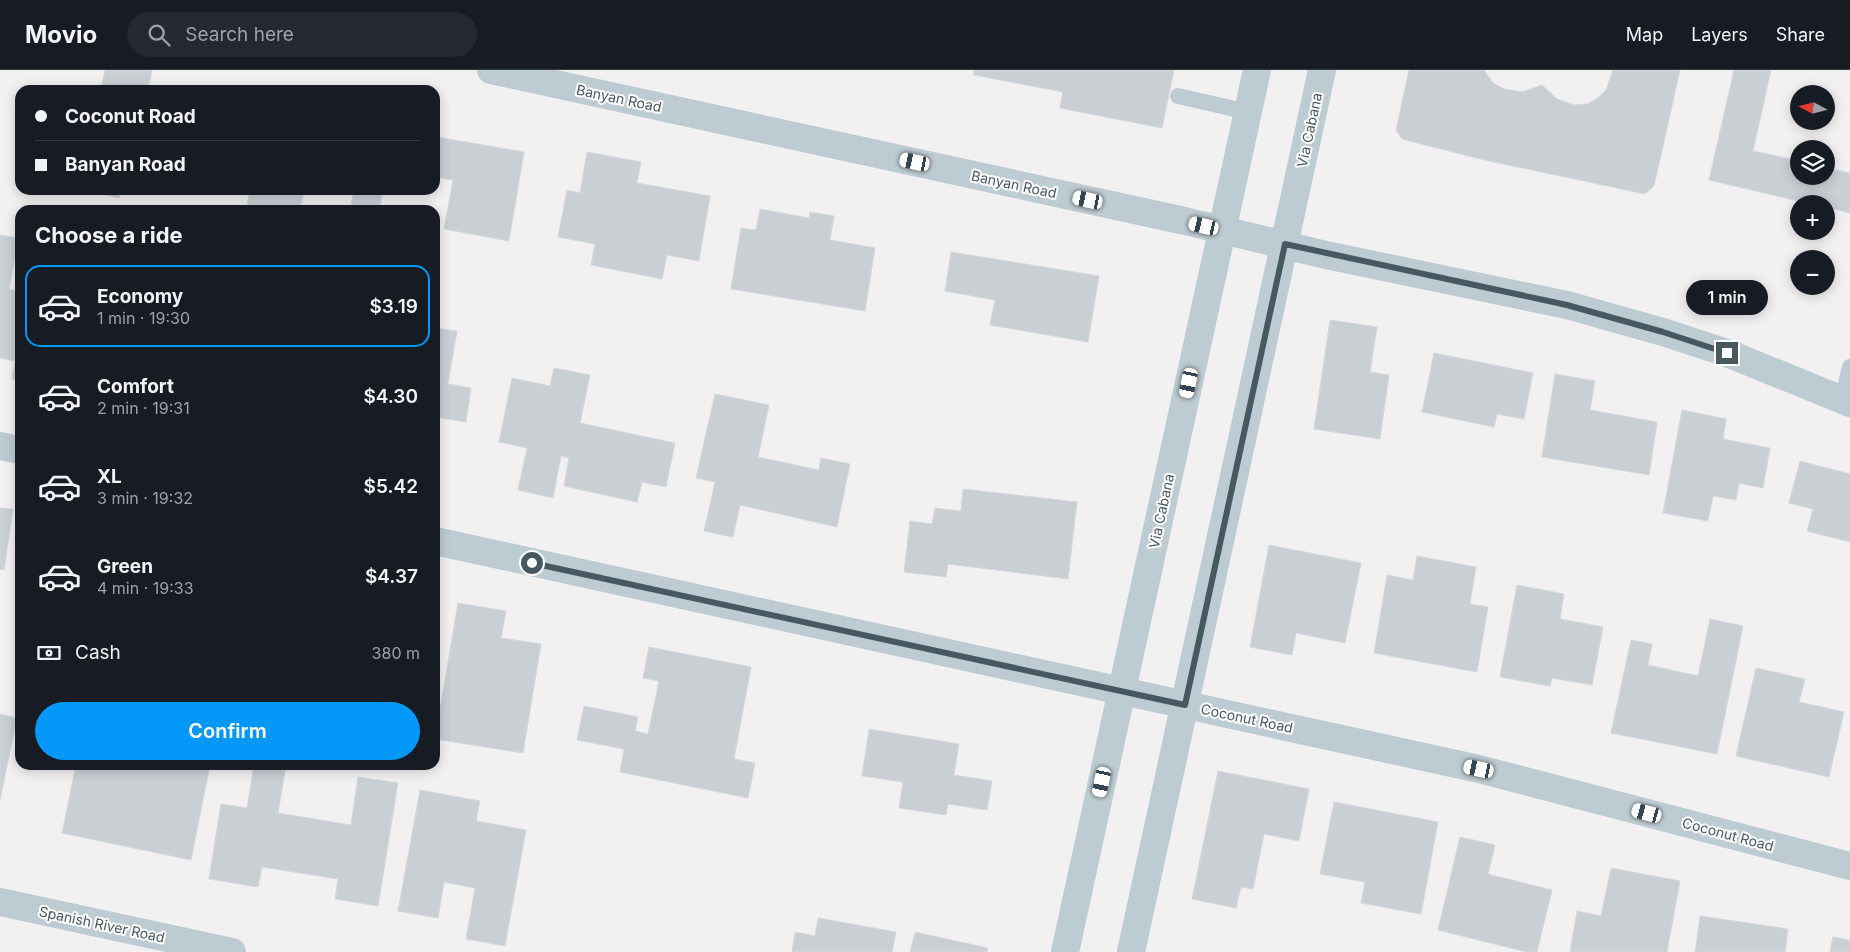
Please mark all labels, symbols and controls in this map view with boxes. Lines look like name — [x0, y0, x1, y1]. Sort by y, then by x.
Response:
search box — [127, 12, 477, 57]
text: Movio — [25, 20, 97, 49]
icon: search — [145, 21, 173, 49]
text: Search here — [185, 23, 294, 46]
text: Map — [1626, 24, 1663, 45]
text: Layers — [1691, 24, 1748, 45]
text: Share — [1776, 24, 1825, 45]
street label: Banyan Road — [575, 81, 663, 115]
north arrow — [1790, 85, 1835, 130]
map controls — [1790, 85, 1835, 295]
street label: Via Cabana — [1293, 91, 1325, 169]
text: Coconut Road — [65, 105, 196, 128]
button: layers — [1790, 140, 1835, 185]
car — [898, 152, 931, 172]
text: Banyan Road — [65, 153, 186, 176]
street label: Banyan Road — [970, 167, 1058, 201]
car — [1071, 190, 1104, 210]
button: + — [1790, 195, 1835, 240]
car — [1187, 215, 1220, 237]
text: Choose a ride — [35, 222, 183, 248]
button: − — [1790, 250, 1835, 295]
callout: 1 min — [1686, 280, 1768, 316]
icon: car — [37, 284, 82, 329]
text: Economy — [97, 285, 183, 308]
text: 1 min — [1707, 287, 1747, 307]
text: $3.19 — [369, 295, 418, 318]
text: 1 min · 19:30 — [97, 308, 190, 328]
route end — [1716, 342, 1738, 364]
car — [1178, 367, 1199, 399]
icon: car — [37, 374, 82, 419]
text: Comfort — [97, 375, 174, 398]
text: $4.30 — [363, 385, 418, 408]
text: 2 min · 19:31 — [97, 398, 190, 418]
icon: car — [37, 464, 82, 509]
text: XL — [97, 465, 122, 488]
street label: Via Cabana — [1145, 472, 1177, 550]
text: $5.42 — [364, 475, 418, 498]
text: 3 min · 19:32 — [97, 488, 193, 508]
route start — [521, 552, 543, 574]
icon: car — [37, 554, 82, 599]
text: Green — [97, 555, 153, 578]
text: $4.37 — [365, 565, 418, 588]
text: 4 min · 19:33 — [97, 578, 194, 598]
icon: cash — [35, 639, 63, 667]
text: Cash — [75, 641, 121, 664]
text: 380 m — [372, 643, 420, 663]
street label: Coconut Road — [1199, 700, 1295, 736]
button: Confirm — [35, 702, 420, 760]
car — [1462, 759, 1495, 779]
car — [1091, 766, 1112, 798]
car — [1630, 802, 1663, 824]
street label: Coconut Road — [1680, 814, 1776, 854]
street label: Spanish River Road — [38, 902, 166, 946]

